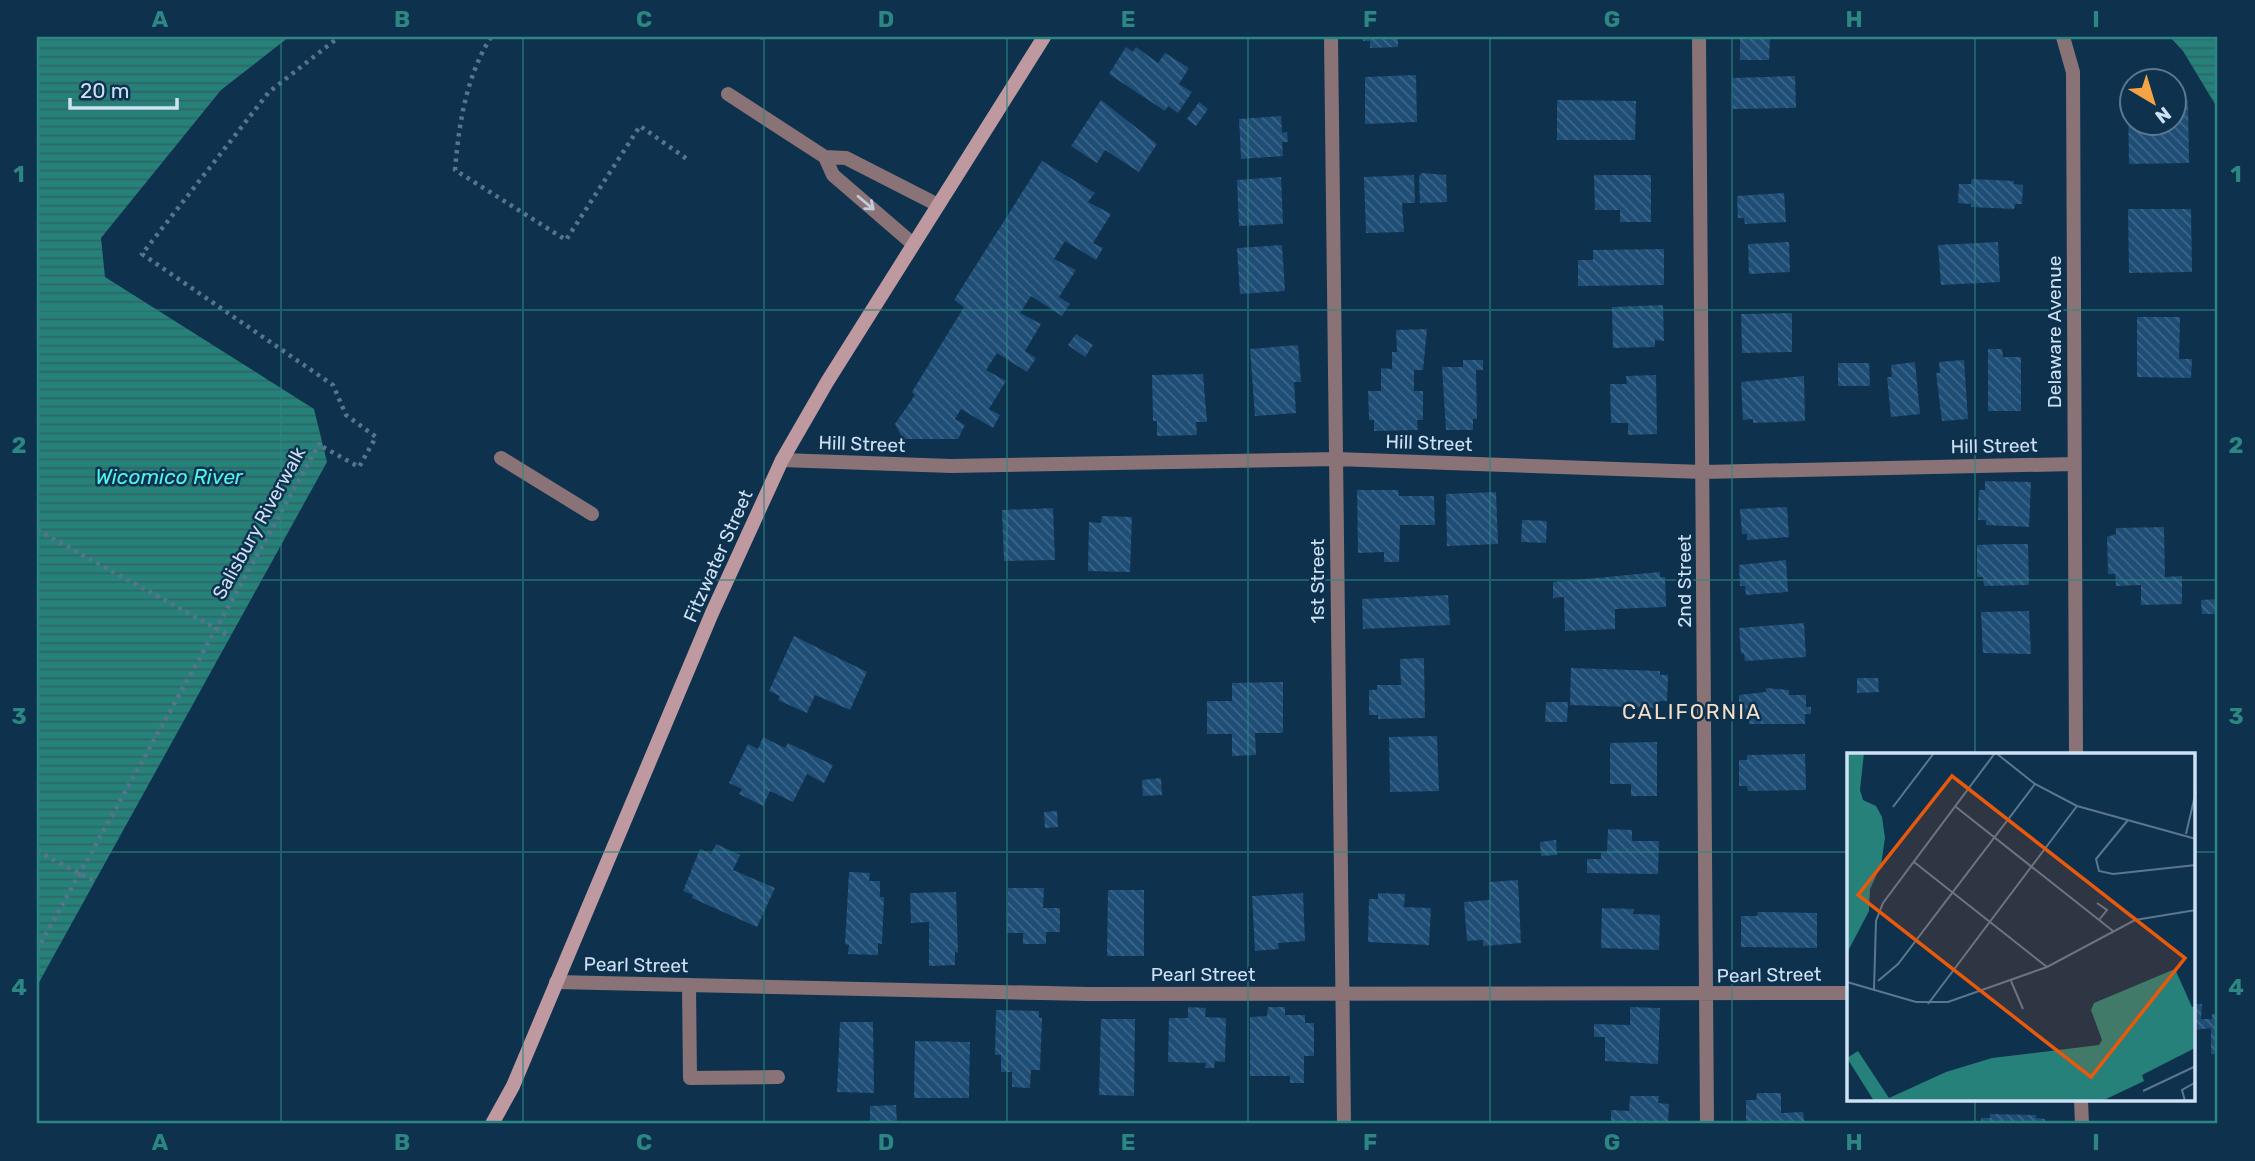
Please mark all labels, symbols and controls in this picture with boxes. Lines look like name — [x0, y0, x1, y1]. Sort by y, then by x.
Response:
text: A — [152, 5, 169, 33]
text: B — [394, 5, 410, 33]
text: C — [636, 5, 652, 33]
text: D — [878, 5, 894, 33]
text: E — [1121, 5, 1135, 33]
text: F — [1363, 5, 1377, 33]
text: G — [1604, 5, 1620, 33]
text: H — [1845, 5, 1863, 33]
text: I — [2092, 5, 2100, 33]
scale bar — [70, 66, 177, 110]
north arrow — [2118, 66, 2188, 136]
text: 20 m — [80, 78, 129, 103]
text: N — [2151, 102, 2176, 128]
text: 1 — [13, 160, 25, 188]
text: 1 — [2230, 160, 2242, 188]
one-way arrow — [857, 194, 875, 210]
street label: Delaware Avenue — [2043, 256, 2066, 408]
street label: Hill Street — [1385, 430, 1473, 456]
text: 2 — [12, 431, 26, 459]
street label: Hill Street — [818, 431, 906, 457]
text: 2 — [2229, 431, 2243, 459]
street label: Hill Street — [1950, 434, 2038, 458]
street label: Salisbury Riverwalk — [208, 443, 311, 603]
water label: Wicomico River — [95, 464, 244, 489]
street label: Fitzwater Street — [678, 486, 758, 626]
street label: 2nd Street — [1673, 534, 1696, 628]
street label: 1st Street — [1306, 538, 1329, 623]
district label: CALIFORNIA — [1622, 699, 1762, 724]
text: 3 — [11, 702, 27, 730]
text: 3 — [2228, 702, 2244, 730]
inset map — [1847, 753, 2196, 1102]
street label: Pearl Street — [583, 953, 689, 977]
street label: Pearl Street — [1151, 963, 1256, 986]
street label: Pearl Street — [1716, 963, 1822, 987]
text: 4 — [11, 973, 27, 1001]
text: 4 — [2228, 973, 2244, 1001]
text: A — [152, 1128, 169, 1156]
text: B — [394, 1128, 410, 1156]
text: C — [636, 1128, 652, 1156]
text: D — [878, 1128, 894, 1156]
text: E — [1121, 1128, 1135, 1156]
text: F — [1363, 1128, 1377, 1156]
text: G — [1604, 1128, 1620, 1156]
text: H — [1845, 1128, 1863, 1156]
text: I — [2092, 1128, 2100, 1156]

